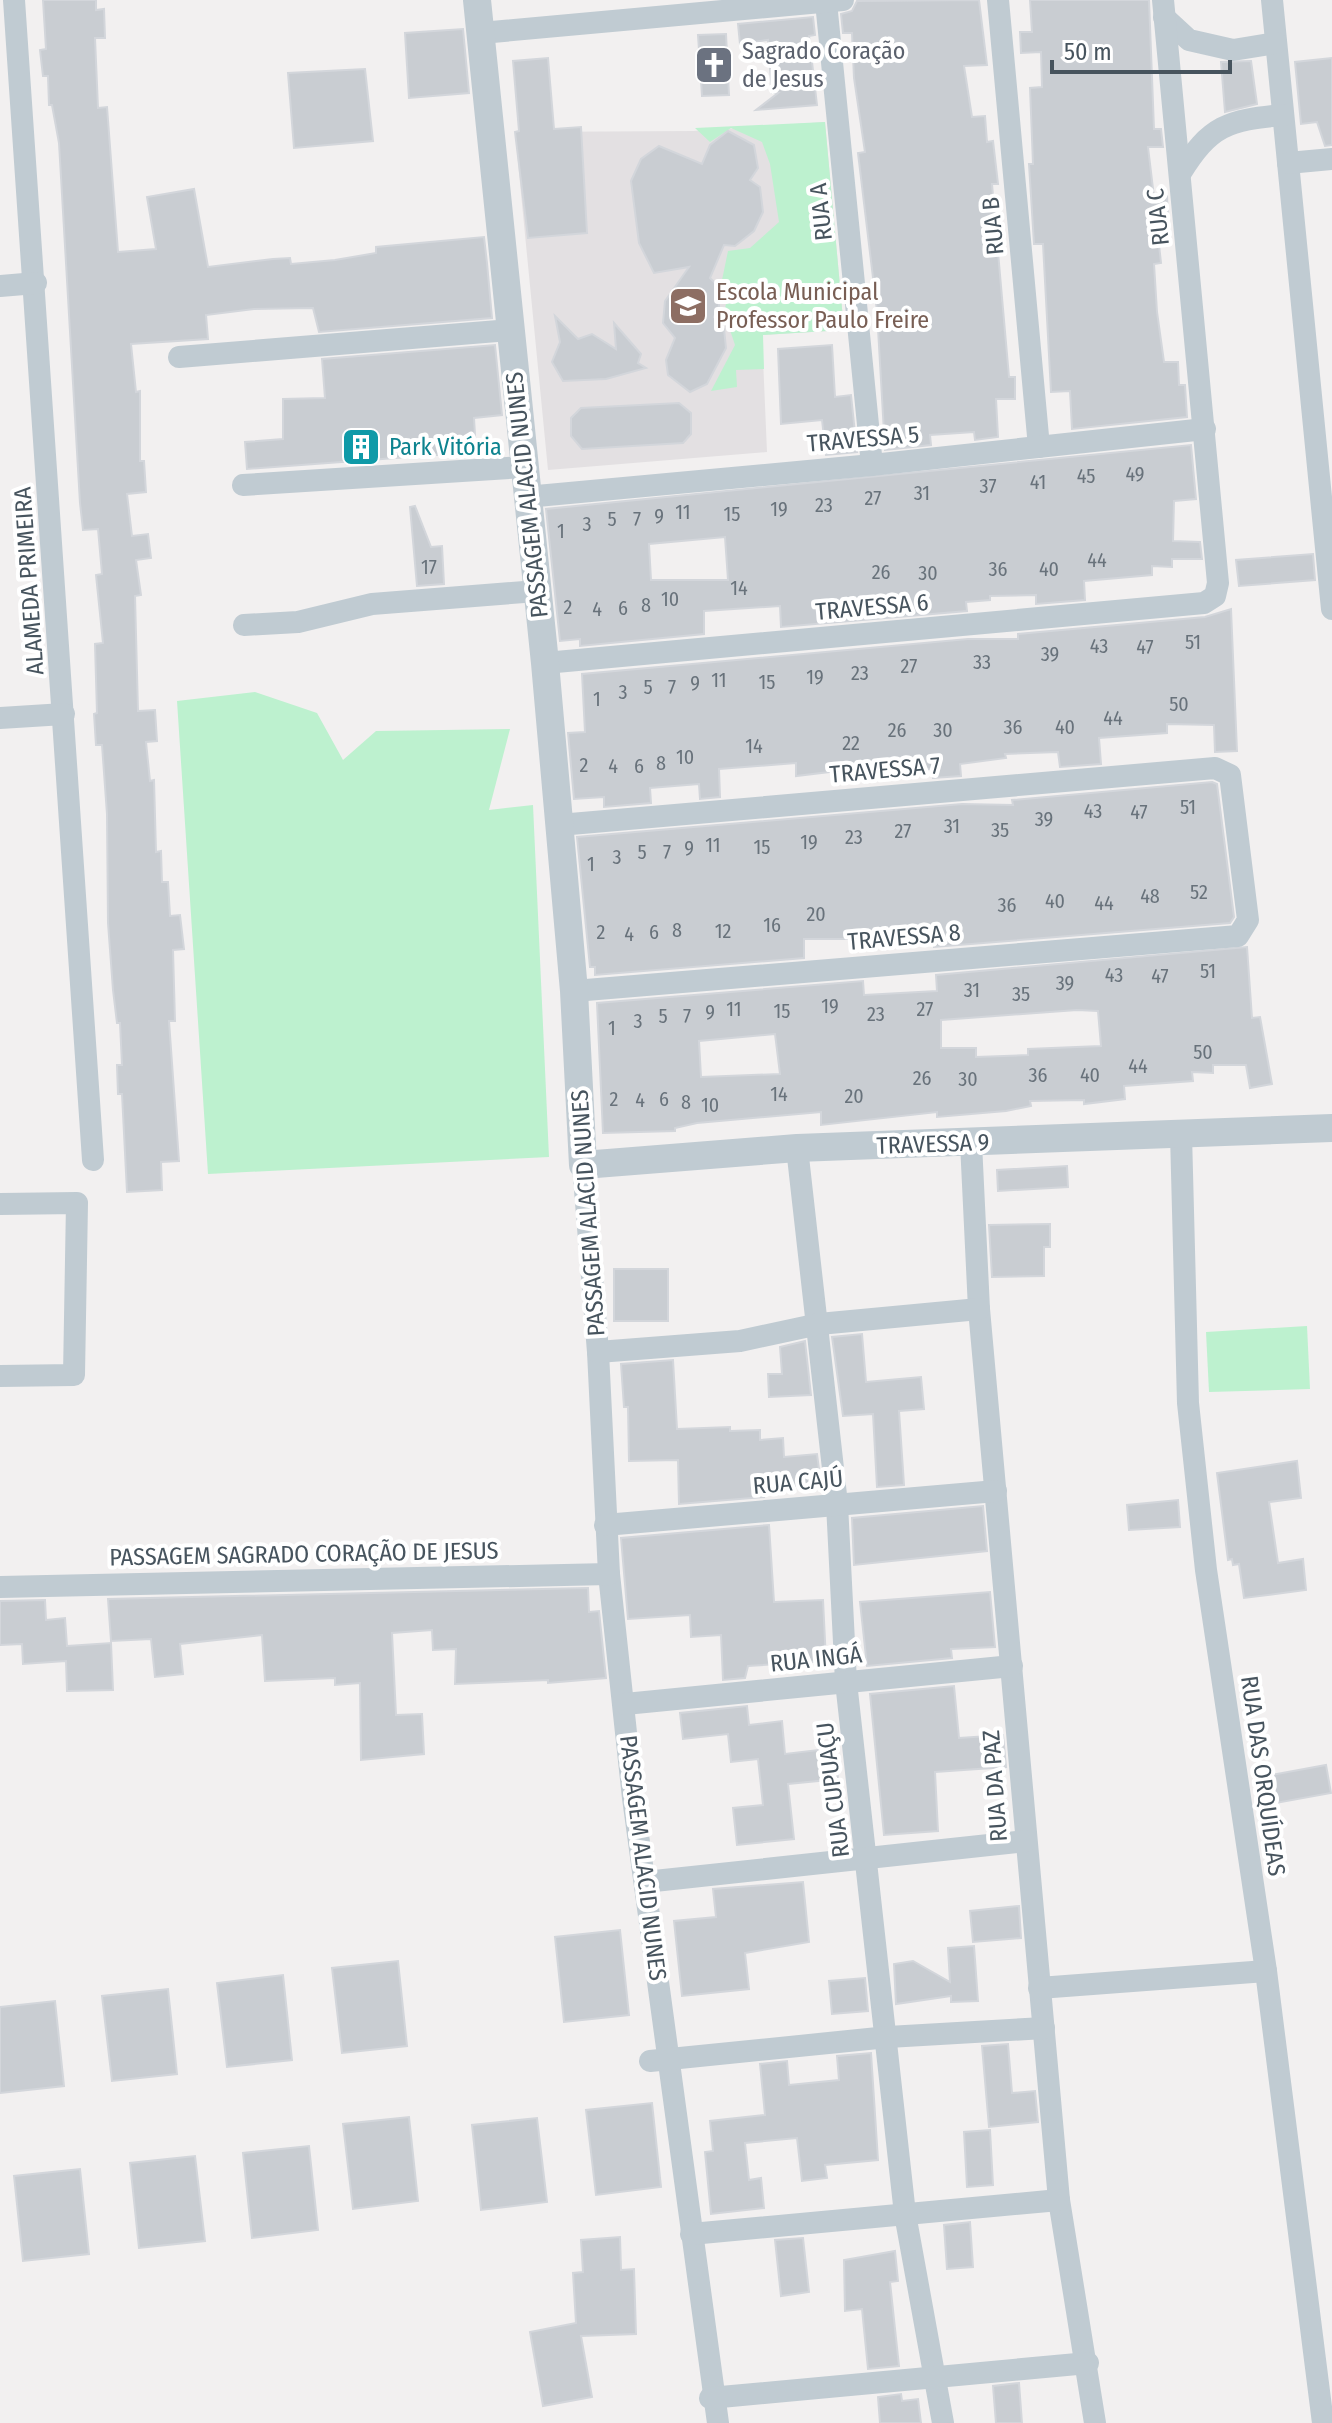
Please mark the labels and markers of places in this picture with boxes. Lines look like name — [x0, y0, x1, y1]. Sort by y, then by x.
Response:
place label: Sagrado Coração de Jesus — [742, 37, 905, 93]
church icon: Sagrado Coração de Jesus — [693, 44, 735, 86]
place label: Escola Municipal Professor Paulo Freire — [716, 278, 929, 334]
school or university icon: Escola Municipal Professor Paulo Freire — [667, 285, 709, 327]
building icon: Park Vitória — [340, 426, 382, 468]
place label: Park Vitória — [389, 433, 502, 461]

